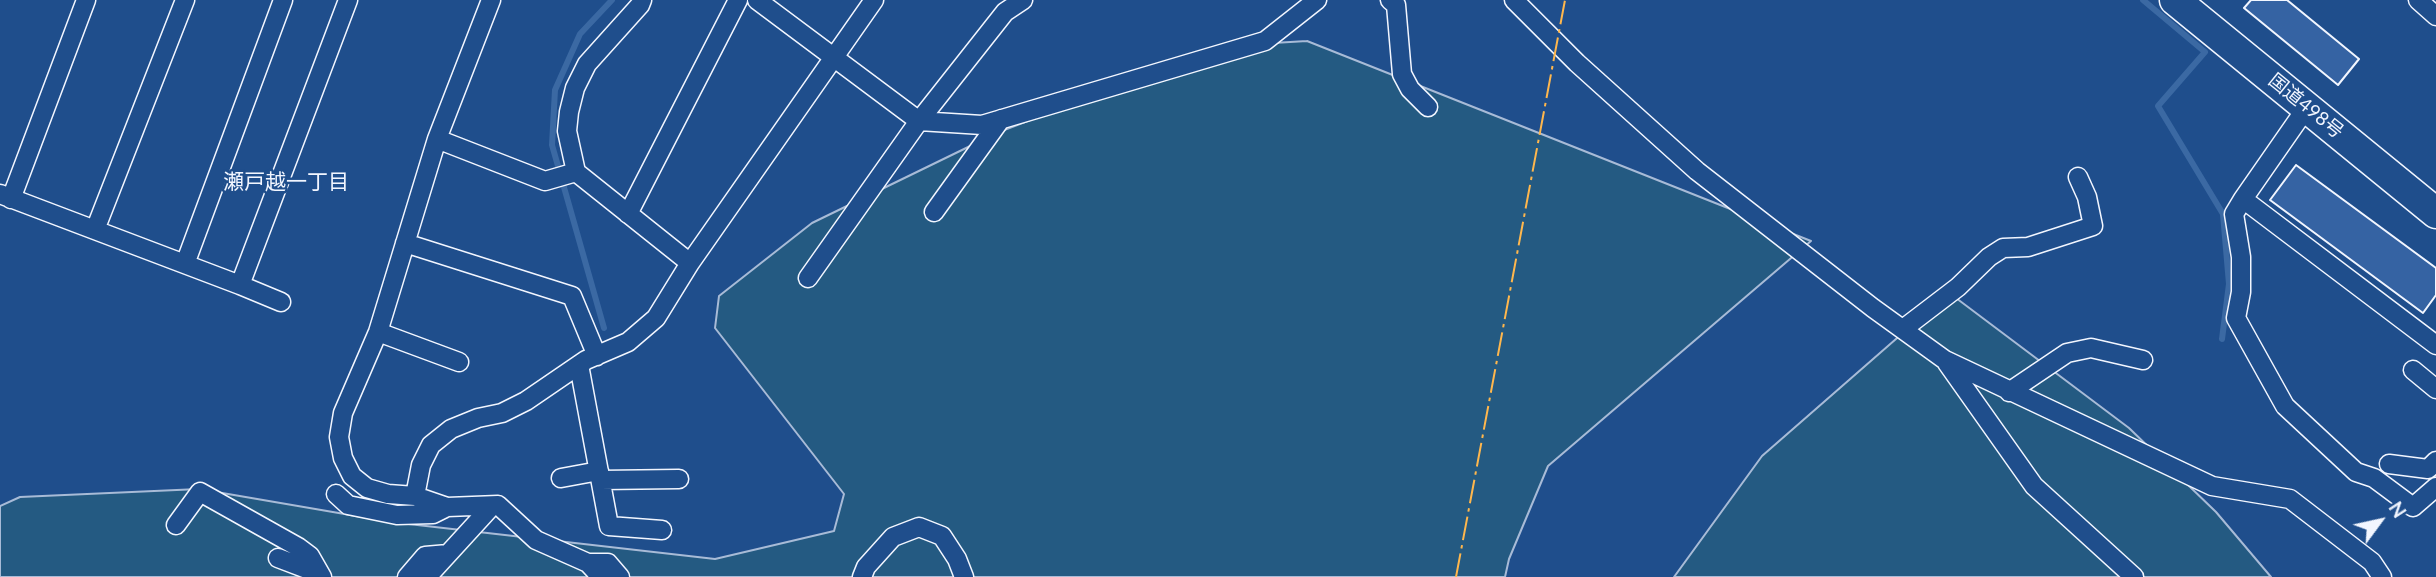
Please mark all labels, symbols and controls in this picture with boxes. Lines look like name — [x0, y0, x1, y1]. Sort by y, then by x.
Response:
street label: 国道498号 — [2264, 69, 2348, 143]
district label: 瀬戸越一丁目 — [223, 169, 349, 195]
north arrow — [2345, 486, 2415, 556]
text: N — [2384, 497, 2412, 522]

